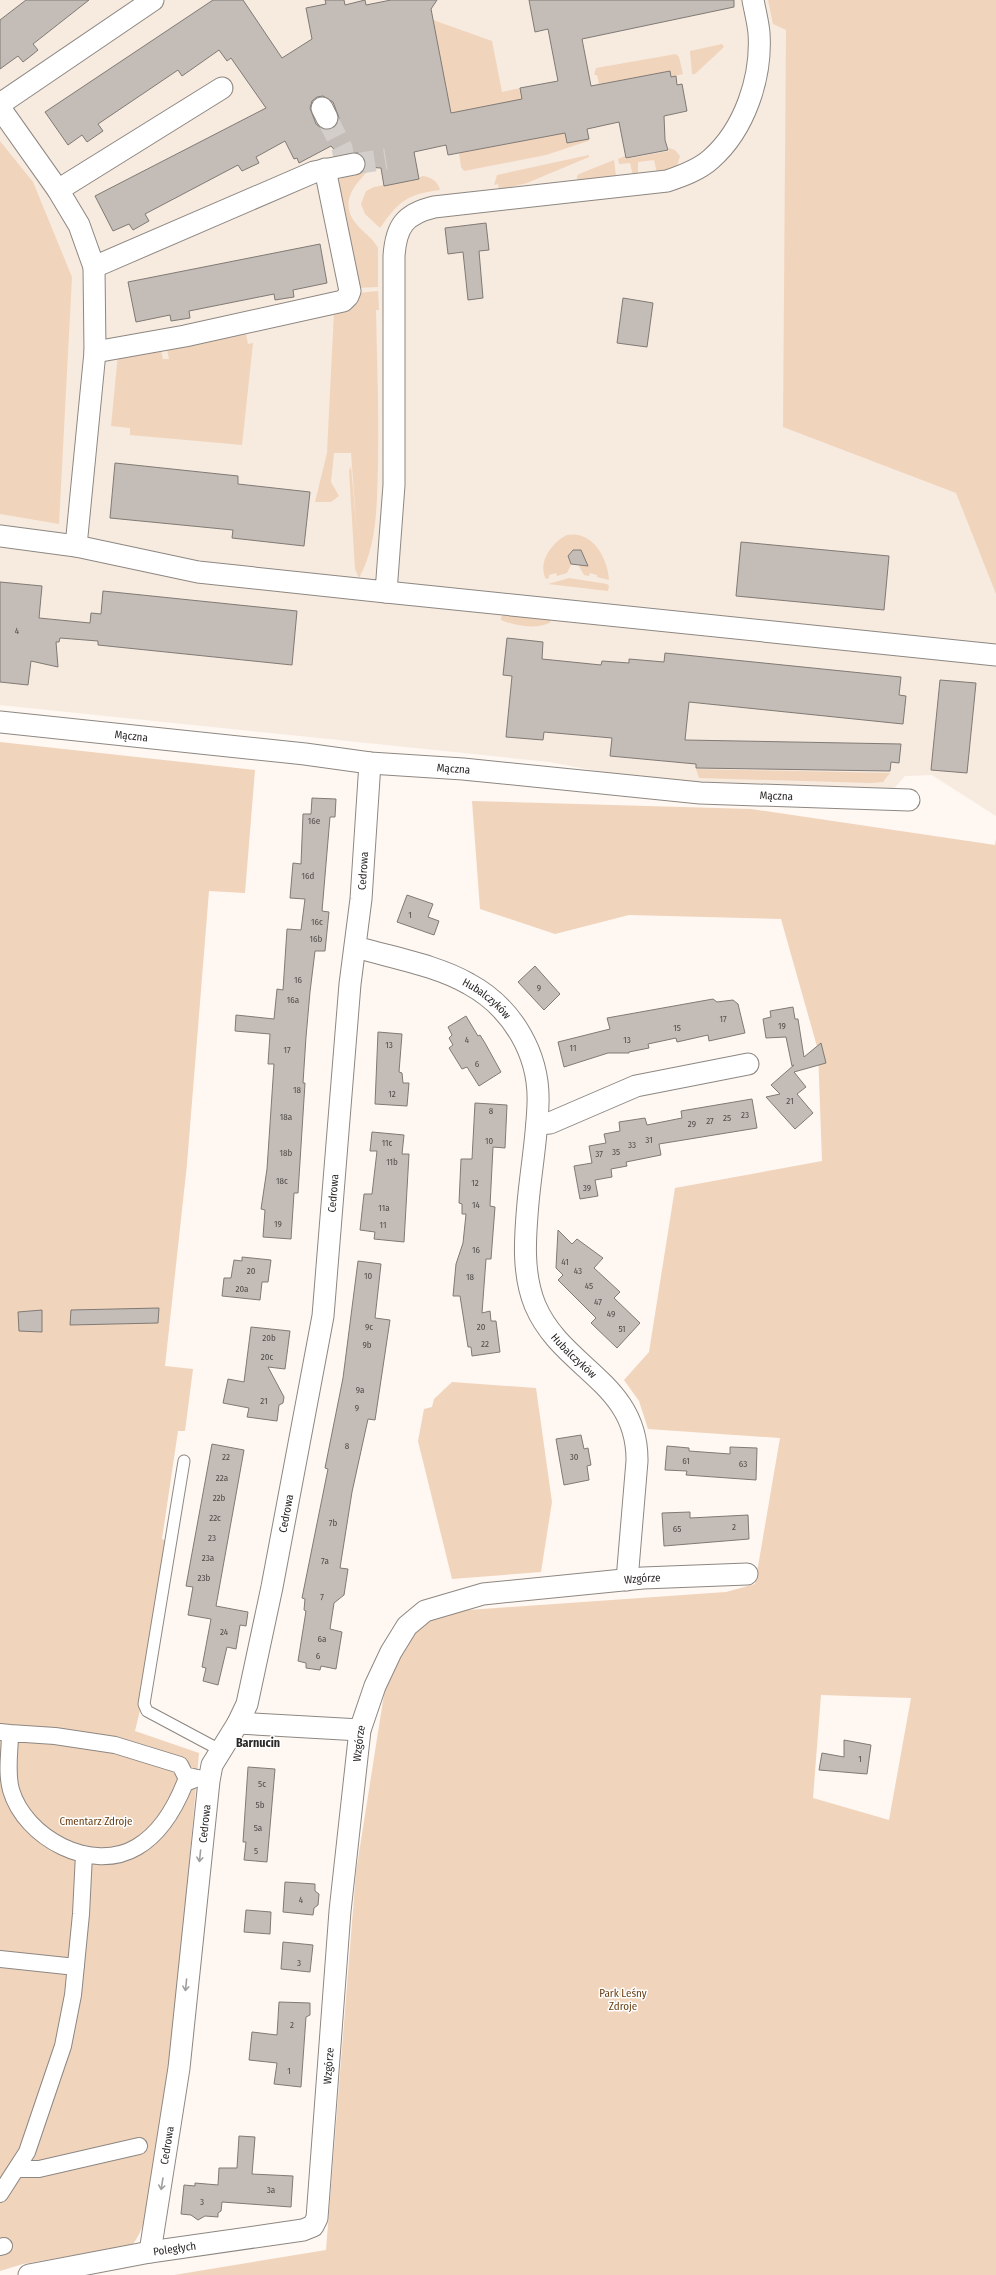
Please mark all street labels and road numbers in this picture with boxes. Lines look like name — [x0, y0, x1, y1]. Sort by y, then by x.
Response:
street label: Mączna — [114, 728, 149, 744]
street label: Mączna — [436, 761, 471, 776]
street label: Mączna — [759, 788, 793, 803]
street label: Cedrowa — [355, 851, 371, 890]
street label: Hubalczyków — [460, 975, 514, 1021]
street label: Cedrowa — [325, 1174, 341, 1213]
street label: Hubalczyków — [548, 1331, 599, 1381]
street label: Cedrowa — [276, 1493, 296, 1534]
street label: Wzgórze — [623, 1571, 661, 1586]
street label: Wzgórze — [350, 1723, 368, 1762]
street label: Cedrowa — [196, 1804, 213, 1843]
street label: Wzgórze — [321, 2047, 336, 2085]
street label: Cedrowa — [157, 2125, 176, 2165]
street label: Poległych — [152, 2239, 197, 2258]

